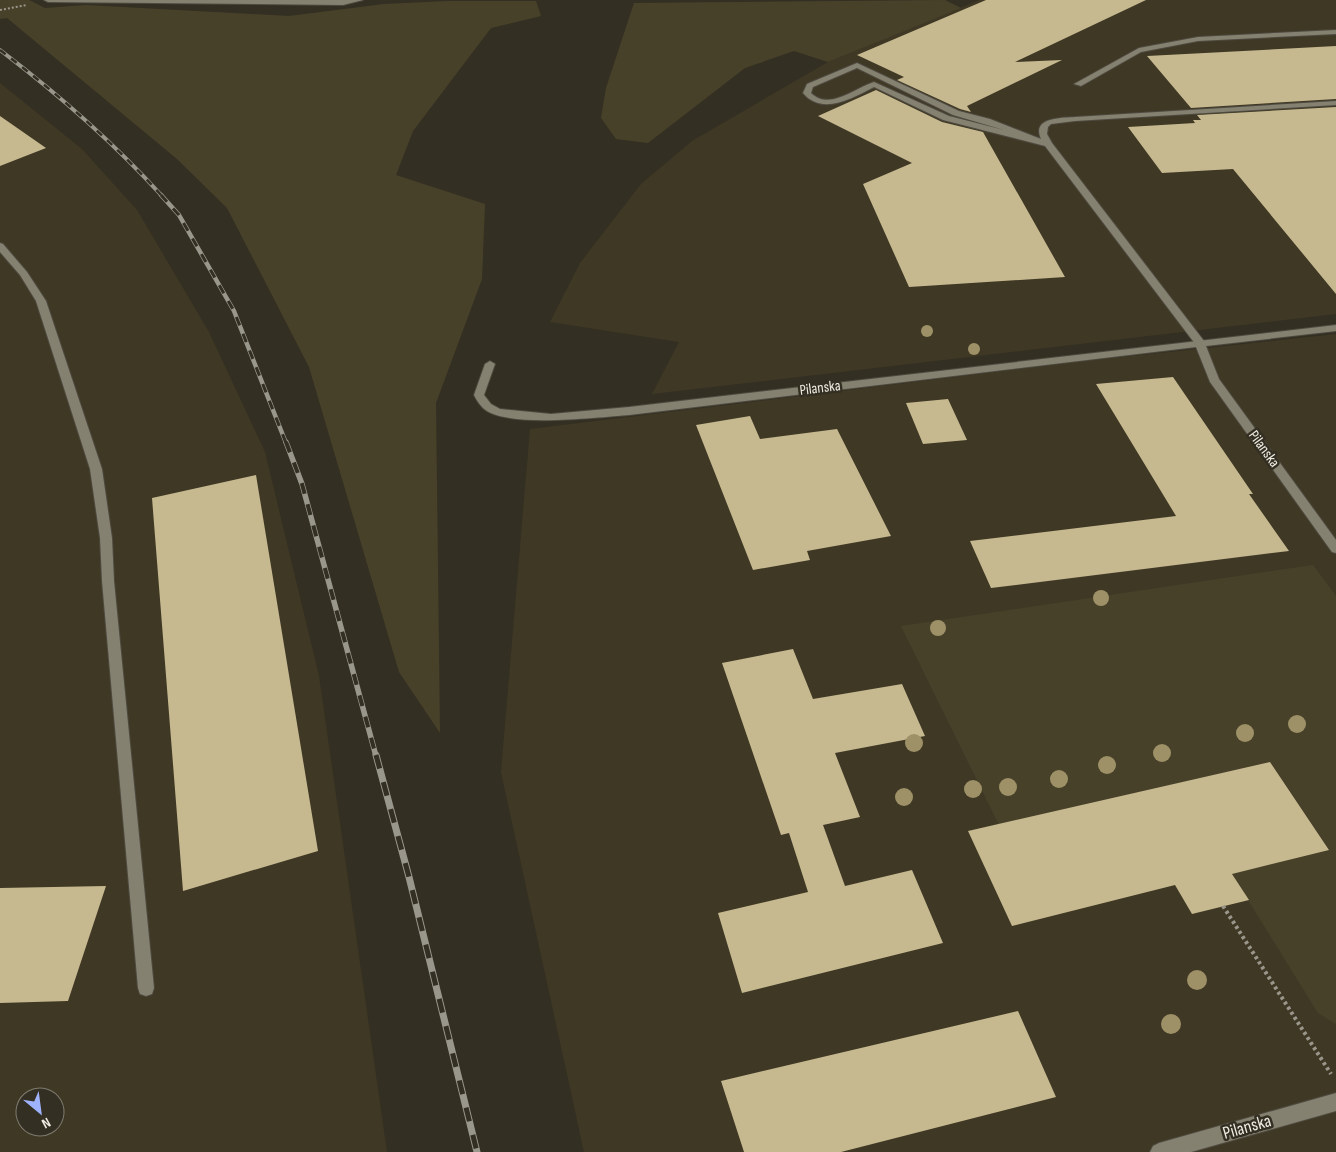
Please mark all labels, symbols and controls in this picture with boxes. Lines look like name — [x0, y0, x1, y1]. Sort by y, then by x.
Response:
street label: Pilanska — [798, 376, 842, 400]
street label: Pilanska — [1244, 427, 1284, 471]
north arrow — [15, 1087, 65, 1137]
street label: Pilanska — [1220, 1110, 1274, 1144]
text: N — [39, 1114, 53, 1132]

